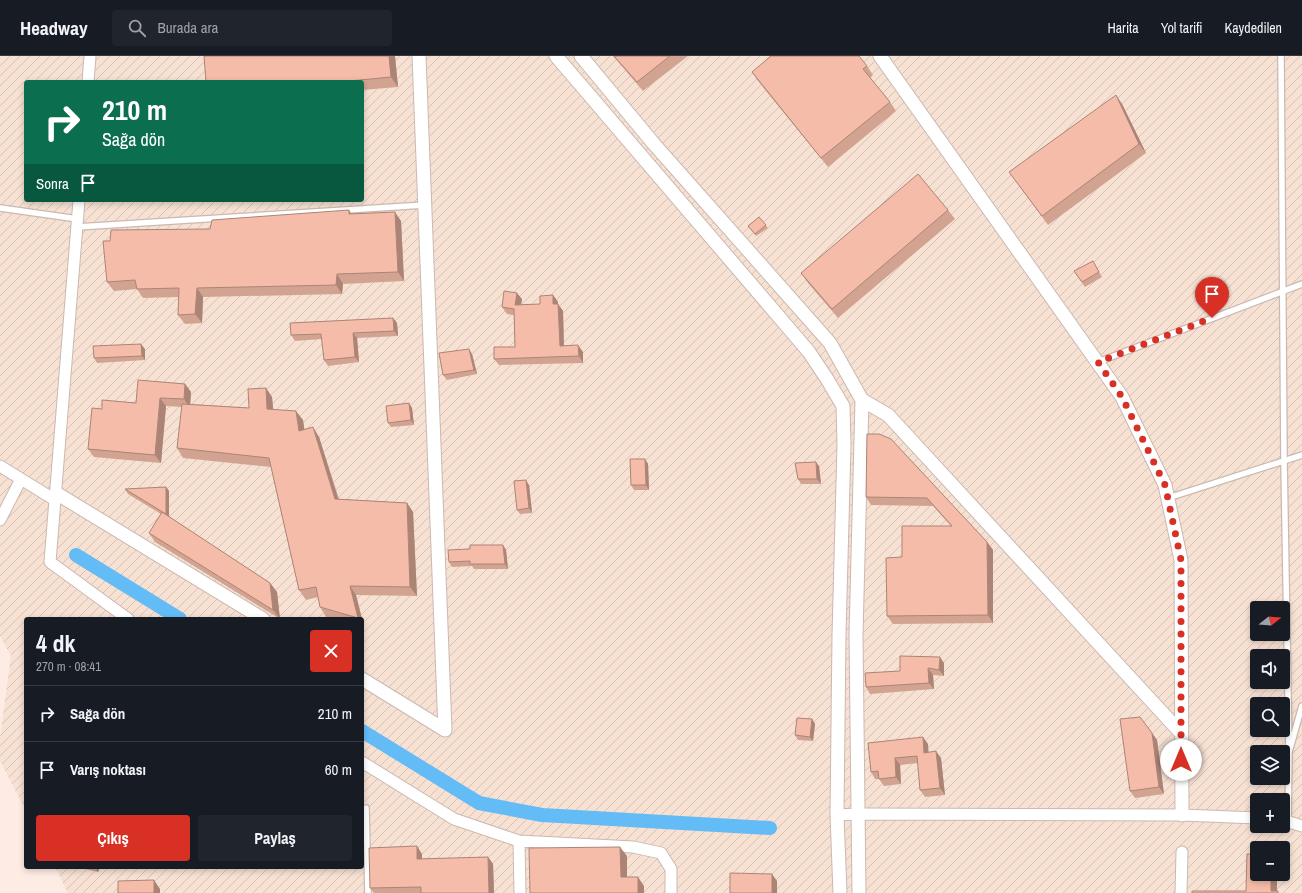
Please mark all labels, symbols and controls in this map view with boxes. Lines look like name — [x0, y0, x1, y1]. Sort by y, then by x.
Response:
search box — [112, 10, 392, 46]
text: Headway — [20, 15, 88, 41]
icon: search — [126, 17, 148, 39]
text: Burada ara — [158, 17, 218, 38]
text: Harita — [1107, 19, 1139, 37]
text: Yol tarifi — [1161, 19, 1203, 37]
text: Kaydedilen — [1225, 19, 1282, 37]
text: 210 m — [102, 91, 167, 129]
icon: right — [36, 96, 88, 148]
text: Sağa dön — [102, 127, 165, 152]
icon: arrive — [77, 172, 99, 194]
text: Sonra — [36, 173, 69, 194]
pin — [1195, 277, 1229, 318]
icon: arrive — [1201, 283, 1223, 305]
north arrow — [1250, 601, 1290, 641]
map controls — [1250, 601, 1290, 881]
text: 4 dk — [36, 627, 75, 659]
button: close — [310, 630, 352, 672]
button: sound — [1250, 649, 1290, 689]
text: 270 m · 08:41 — [36, 658, 101, 675]
button: search — [1250, 697, 1290, 737]
icon: right — [36, 703, 58, 725]
text: Sağa dön — [70, 703, 125, 724]
text: 210 m — [318, 703, 352, 724]
position arrow — [1160, 739, 1202, 781]
button: layers — [1250, 745, 1290, 785]
icon: arrive — [36, 759, 58, 781]
text: Varış noktası — [70, 759, 146, 780]
text: 60 m — [325, 759, 352, 780]
button: + — [1250, 793, 1290, 833]
button: Çıkış — [36, 815, 190, 861]
button: Paylaş — [198, 815, 352, 861]
button: − — [1250, 841, 1290, 881]

